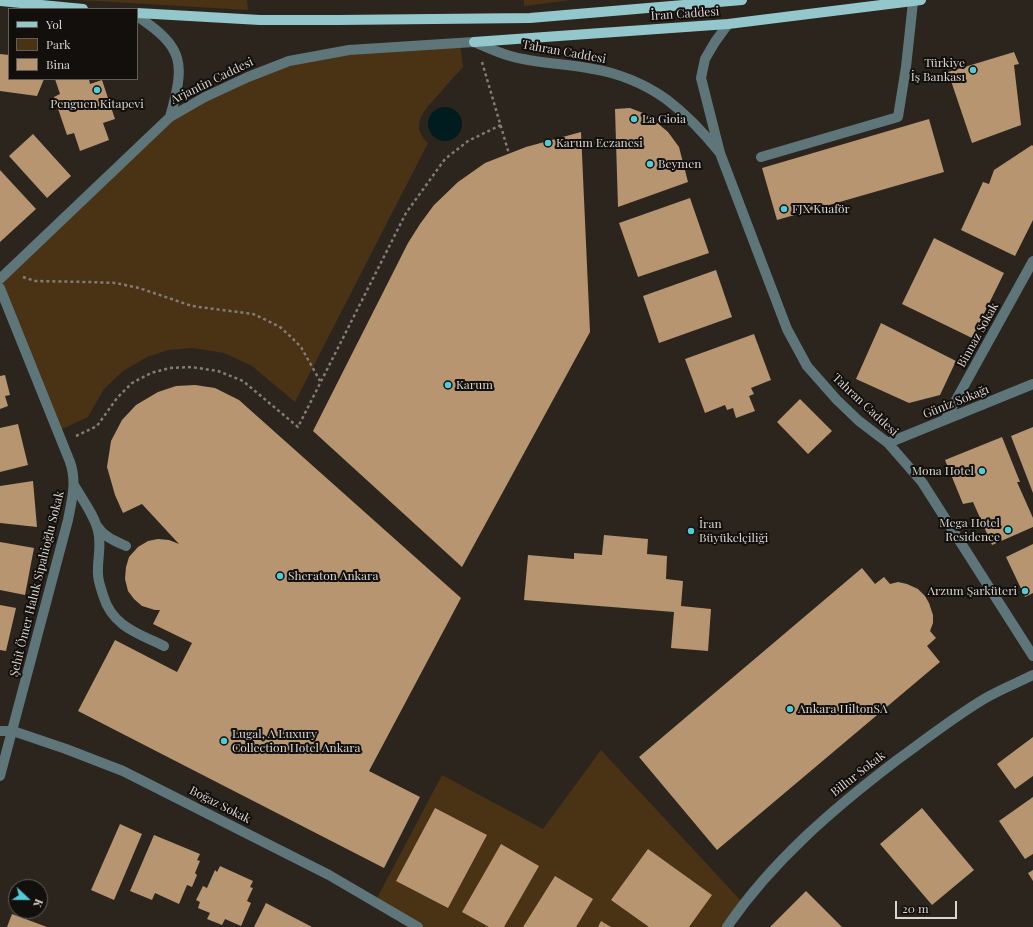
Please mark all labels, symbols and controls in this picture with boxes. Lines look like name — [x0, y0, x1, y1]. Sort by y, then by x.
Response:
street label: İran Caddesi — [650, 4, 720, 24]
legend — [8, 8, 138, 80]
text: Yol — [46, 16, 62, 32]
text: Park — [46, 36, 71, 52]
street label: Tahran Caddesi — [521, 38, 607, 66]
street label: Arjantin Caddesi — [168, 55, 256, 107]
text: Bina — [46, 56, 70, 72]
place label: Türkiye İş Bankası — [911, 56, 965, 84]
marker: Türkiye İş Bankası — [968, 65, 978, 75]
marker: Penguen Kitapevi — [92, 85, 102, 95]
place label: Penguen Kitapevi — [50, 97, 144, 111]
place label: La Gioia — [642, 112, 686, 126]
marker: La Gioia — [629, 114, 639, 124]
place label: Karum Eczanesi — [556, 136, 643, 150]
marker: Karum Eczanesi — [543, 138, 553, 148]
place label: Beymen — [658, 157, 701, 171]
marker: Beymen — [645, 159, 655, 169]
place label: FJX Kuaför — [792, 202, 850, 216]
marker: FJX Kuaför — [779, 204, 789, 214]
street label: Binnaz Sokak — [954, 300, 1002, 370]
street label: Tahran Caddesi — [829, 371, 901, 439]
place label: Karum — [456, 378, 493, 392]
marker: Karum — [443, 380, 453, 390]
street label: Güniz Sokağı — [921, 382, 991, 422]
place label: Mona Hotel — [912, 464, 974, 478]
marker: Mona Hotel — [977, 466, 987, 476]
street label: Şehit Ömer Haluk Sipahioğlu Sokak — [7, 490, 67, 678]
place label: Mega Hotel Residence — [939, 516, 1000, 544]
place label: İran Büyükelçiliği — [699, 517, 768, 545]
marker: Mega Hotel Residence — [1003, 525, 1013, 535]
marker: İran Büyükelçiliği — [686, 526, 696, 536]
place label: Sheraton Ankara — [288, 569, 378, 583]
marker: Sheraton Ankara — [275, 571, 285, 581]
place label: Arzum Şarküteri — [927, 584, 1017, 598]
marker: Arzum Şarküteri — [1020, 586, 1030, 596]
place label: Ankara HiltonSA — [798, 702, 887, 716]
marker: Ankara HiltonSA — [785, 704, 795, 714]
place label: Lugal, A Luxury Collection Hotel Ankara — [232, 727, 361, 755]
marker: Lugal, A Luxury Collection Hotel Ankara — [219, 736, 229, 746]
street label: Billur Sokak — [828, 748, 888, 800]
street label: Boğaz Sokak — [187, 783, 253, 827]
north arrow — [8, 879, 48, 919]
scale bar — [897, 893, 959, 919]
text: K — [30, 897, 47, 910]
text: 20 m — [902, 900, 929, 916]

